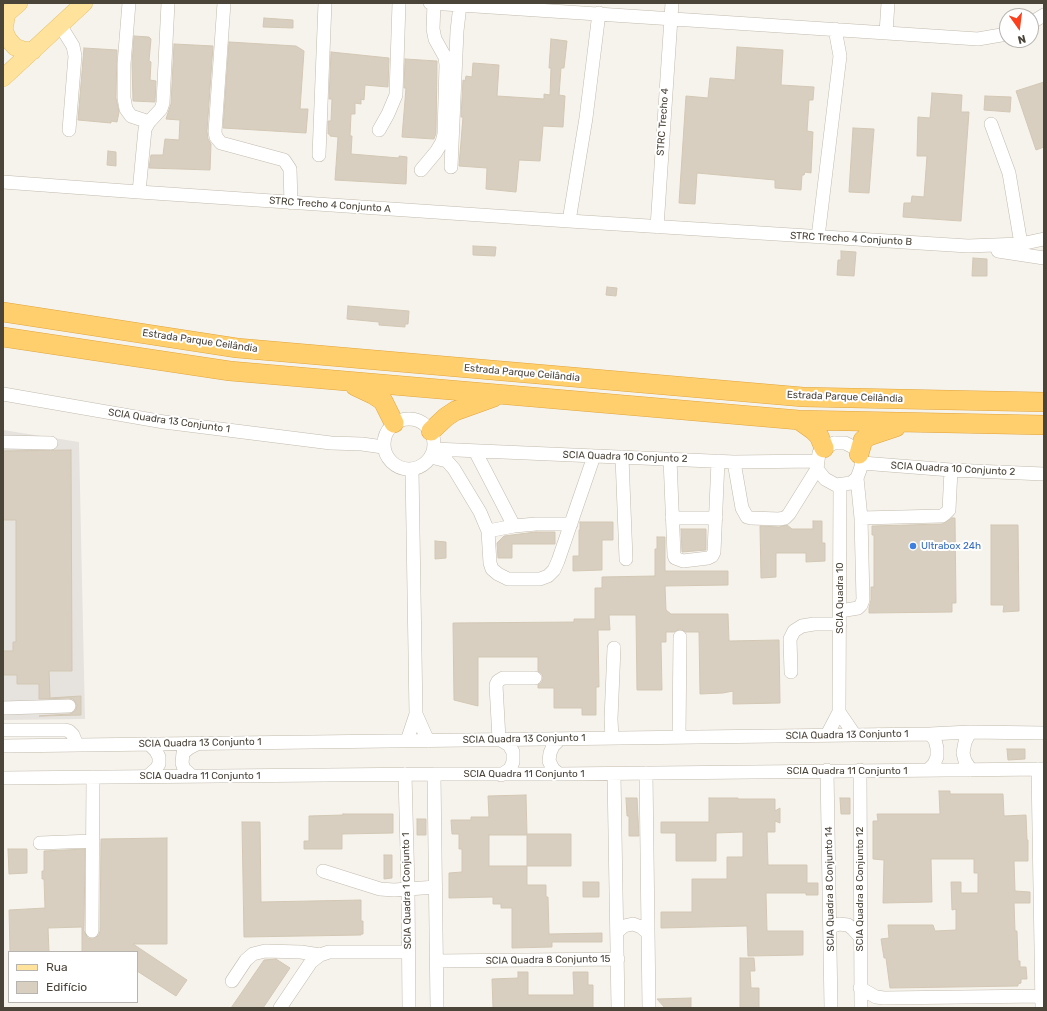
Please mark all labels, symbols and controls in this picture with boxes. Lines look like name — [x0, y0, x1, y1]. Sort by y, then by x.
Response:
north arrow — [999, 8, 1039, 48]
text: N — [1016, 32, 1027, 46]
street label: STRC Trecho 4 — [655, 88, 671, 156]
street label: STRC Trecho 4 Conjunto A — [269, 195, 391, 215]
street label: STRC Trecho 4 Conjunto B — [790, 230, 912, 248]
street label: Estrada Parque Ceilândia — [142, 327, 258, 355]
street label: Estrada Parque Ceilândia — [464, 362, 580, 384]
street label: Estrada Parque Ceilândia — [787, 389, 903, 405]
street label: SCIA Quadra 13 Conjunto 1 — [107, 407, 231, 435]
street label: SCIA Quadra 10 Conjunto 2 — [562, 449, 688, 465]
street label: SCIA Quadra 10 Conjunto 2 — [890, 460, 1016, 478]
place label: Ultrabox 24h — [921, 540, 981, 552]
marker: Ultrabox 24h — [908, 541, 918, 551]
street label: SCIA Quadra 10 — [834, 562, 846, 634]
street label: SCIA Quadra 13 Conjunto 1 — [785, 728, 909, 742]
street label: SCIA Quadra 13 Conjunto 1 — [462, 732, 586, 746]
street label: SCIA Quadra 13 Conjunto 1 — [138, 736, 262, 750]
street label: SCIA Quadra 11 Conjunto 1 — [786, 765, 908, 777]
street label: SCIA Quadra 11 Conjunto 1 — [463, 768, 585, 780]
street label: SCIA Quadra 11 Conjunto 1 — [139, 770, 261, 782]
street label: SCIA Quadra 8 Conjunto 14 — [823, 826, 837, 952]
street label: SCIA Quadra 8 Conjunto 12 — [854, 827, 866, 951]
street label: SCIA Quadra 1 Conjunto 1 — [400, 832, 414, 950]
legend — [8, 951, 138, 1003]
street label: SCIA Quadra 8 Conjunto 15 — [485, 953, 611, 967]
text: Rua — [46, 960, 68, 974]
text: Edifício — [46, 980, 87, 994]

